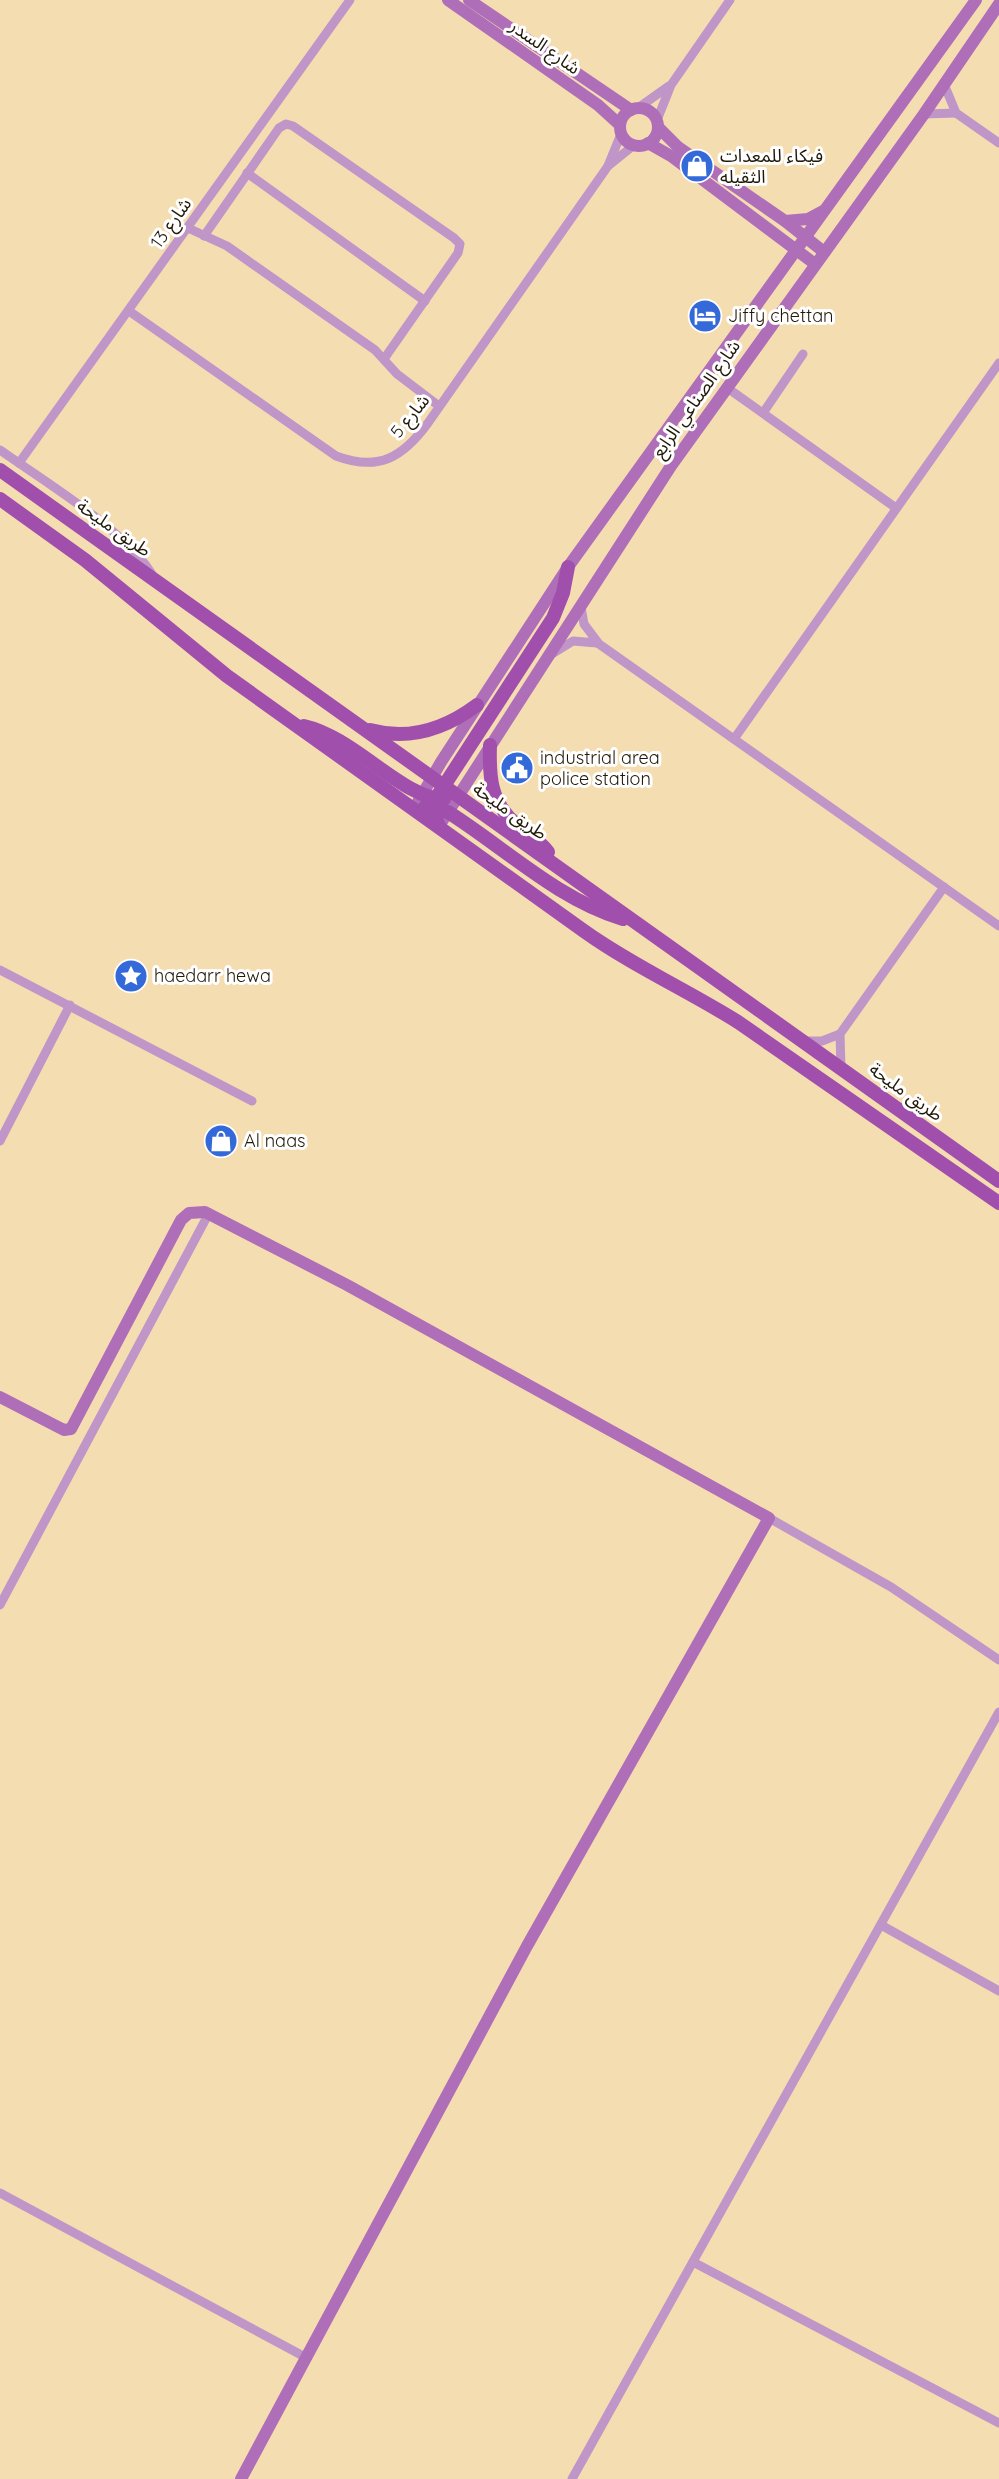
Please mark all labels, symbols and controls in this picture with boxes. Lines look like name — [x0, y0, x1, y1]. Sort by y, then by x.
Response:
street label: شارع السدر — [503, 14, 585, 82]
place label: فيكاء للمعدات الثقيله — [720, 144, 823, 188]
shop icon: فيكاء للمعدات الثقيله — [679, 148, 715, 184]
street label: شارع 13 — [145, 193, 199, 254]
hotel icon: Jiffy chettan — [687, 298, 723, 334]
place label: Jiffy chettan — [728, 304, 833, 327]
street label: شارع الصناعي الرابع — [646, 335, 747, 464]
street label: شارع 5 — [385, 389, 437, 444]
street label: طريق مليحة — [73, 494, 156, 562]
place label: industrial area police station — [540, 746, 660, 790]
public building icon: industrial area police station — [499, 750, 535, 786]
street label: طريق مليحة — [469, 777, 552, 845]
place icon: haedarr hewa — [113, 958, 149, 994]
place label: haedarr hewa — [154, 964, 271, 987]
street label: طريق مليحة — [865, 1057, 948, 1126]
shop icon: Al naas — [203, 1123, 239, 1159]
place label: Al naas — [244, 1129, 306, 1152]

